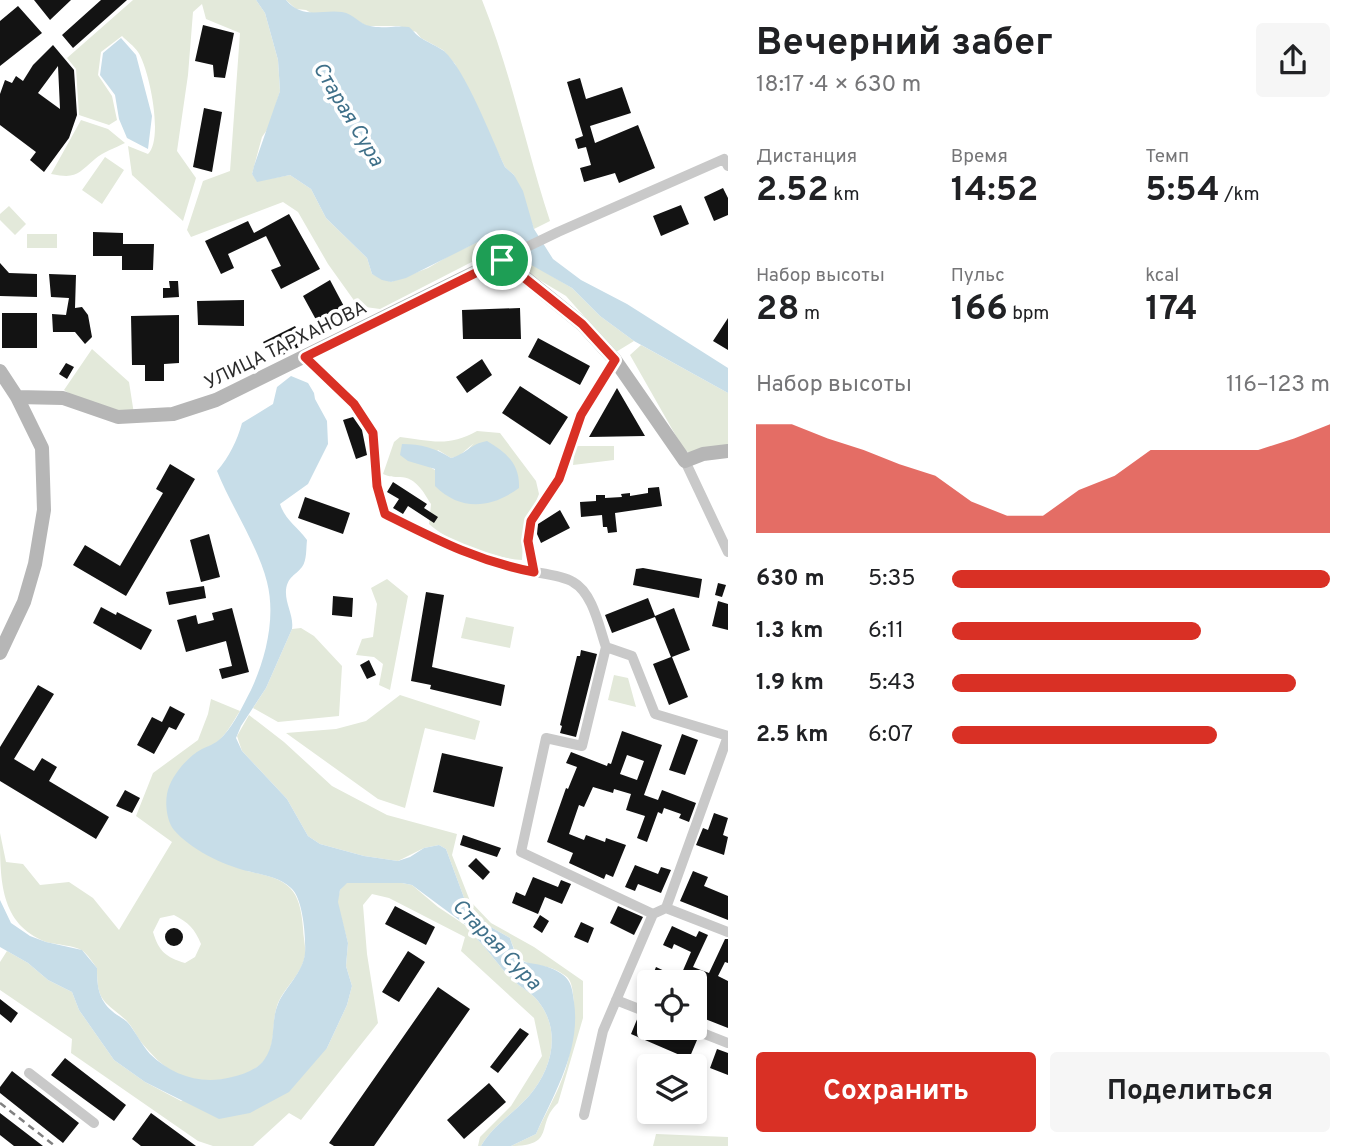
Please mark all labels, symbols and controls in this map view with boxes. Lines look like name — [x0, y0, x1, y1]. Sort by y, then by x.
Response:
text: Вечерний забег — [756, 20, 1053, 69]
button: share — [1256, 23, 1330, 97]
water label: Старая Сура — [306, 58, 390, 172]
text: 18:17 · 4 × 630 m — [756, 71, 921, 100]
text: Дистанция — [756, 145, 857, 169]
text: Время — [951, 145, 1008, 169]
text: Темп — [1145, 145, 1189, 169]
text: 2.52 — [756, 169, 829, 213]
text: 14:52 — [951, 169, 1039, 213]
text: 5:54 — [1145, 169, 1220, 213]
text: km — [829, 183, 860, 207]
text: /km — [1220, 183, 1260, 207]
pin — [472, 230, 532, 290]
icon: arrive — [483, 241, 521, 279]
text: Набор высоты — [756, 264, 885, 288]
text: Пульс — [951, 264, 1005, 288]
text: kcal — [1145, 264, 1179, 288]
text: 28 — [756, 288, 799, 332]
text: 166 — [951, 288, 1008, 332]
text: 174 — [1145, 288, 1198, 332]
street label: УЛИЦА ТАРХАНОВА — [201, 296, 371, 396]
text: m — [799, 302, 820, 326]
text: bpm — [1008, 302, 1049, 326]
text: Набор высоты — [756, 371, 912, 400]
text: 116–123 m — [1226, 371, 1330, 400]
text: 630 m — [756, 565, 825, 594]
text: 5:35 — [868, 565, 916, 594]
text: 1.3 km — [756, 617, 823, 646]
text: 6:11 — [868, 617, 904, 646]
text: 1.9 km — [756, 669, 824, 698]
text: 5:43 — [868, 669, 916, 698]
text: 2.5 km — [756, 721, 829, 750]
text: 6:07 — [868, 721, 913, 750]
water label: Старая Сура — [445, 893, 546, 997]
map controls — [637, 970, 707, 1124]
button: locate — [637, 970, 707, 1040]
button: Сохранить — [756, 1052, 1036, 1132]
button: Поделиться — [1050, 1052, 1330, 1132]
button: layers — [637, 1054, 707, 1124]

